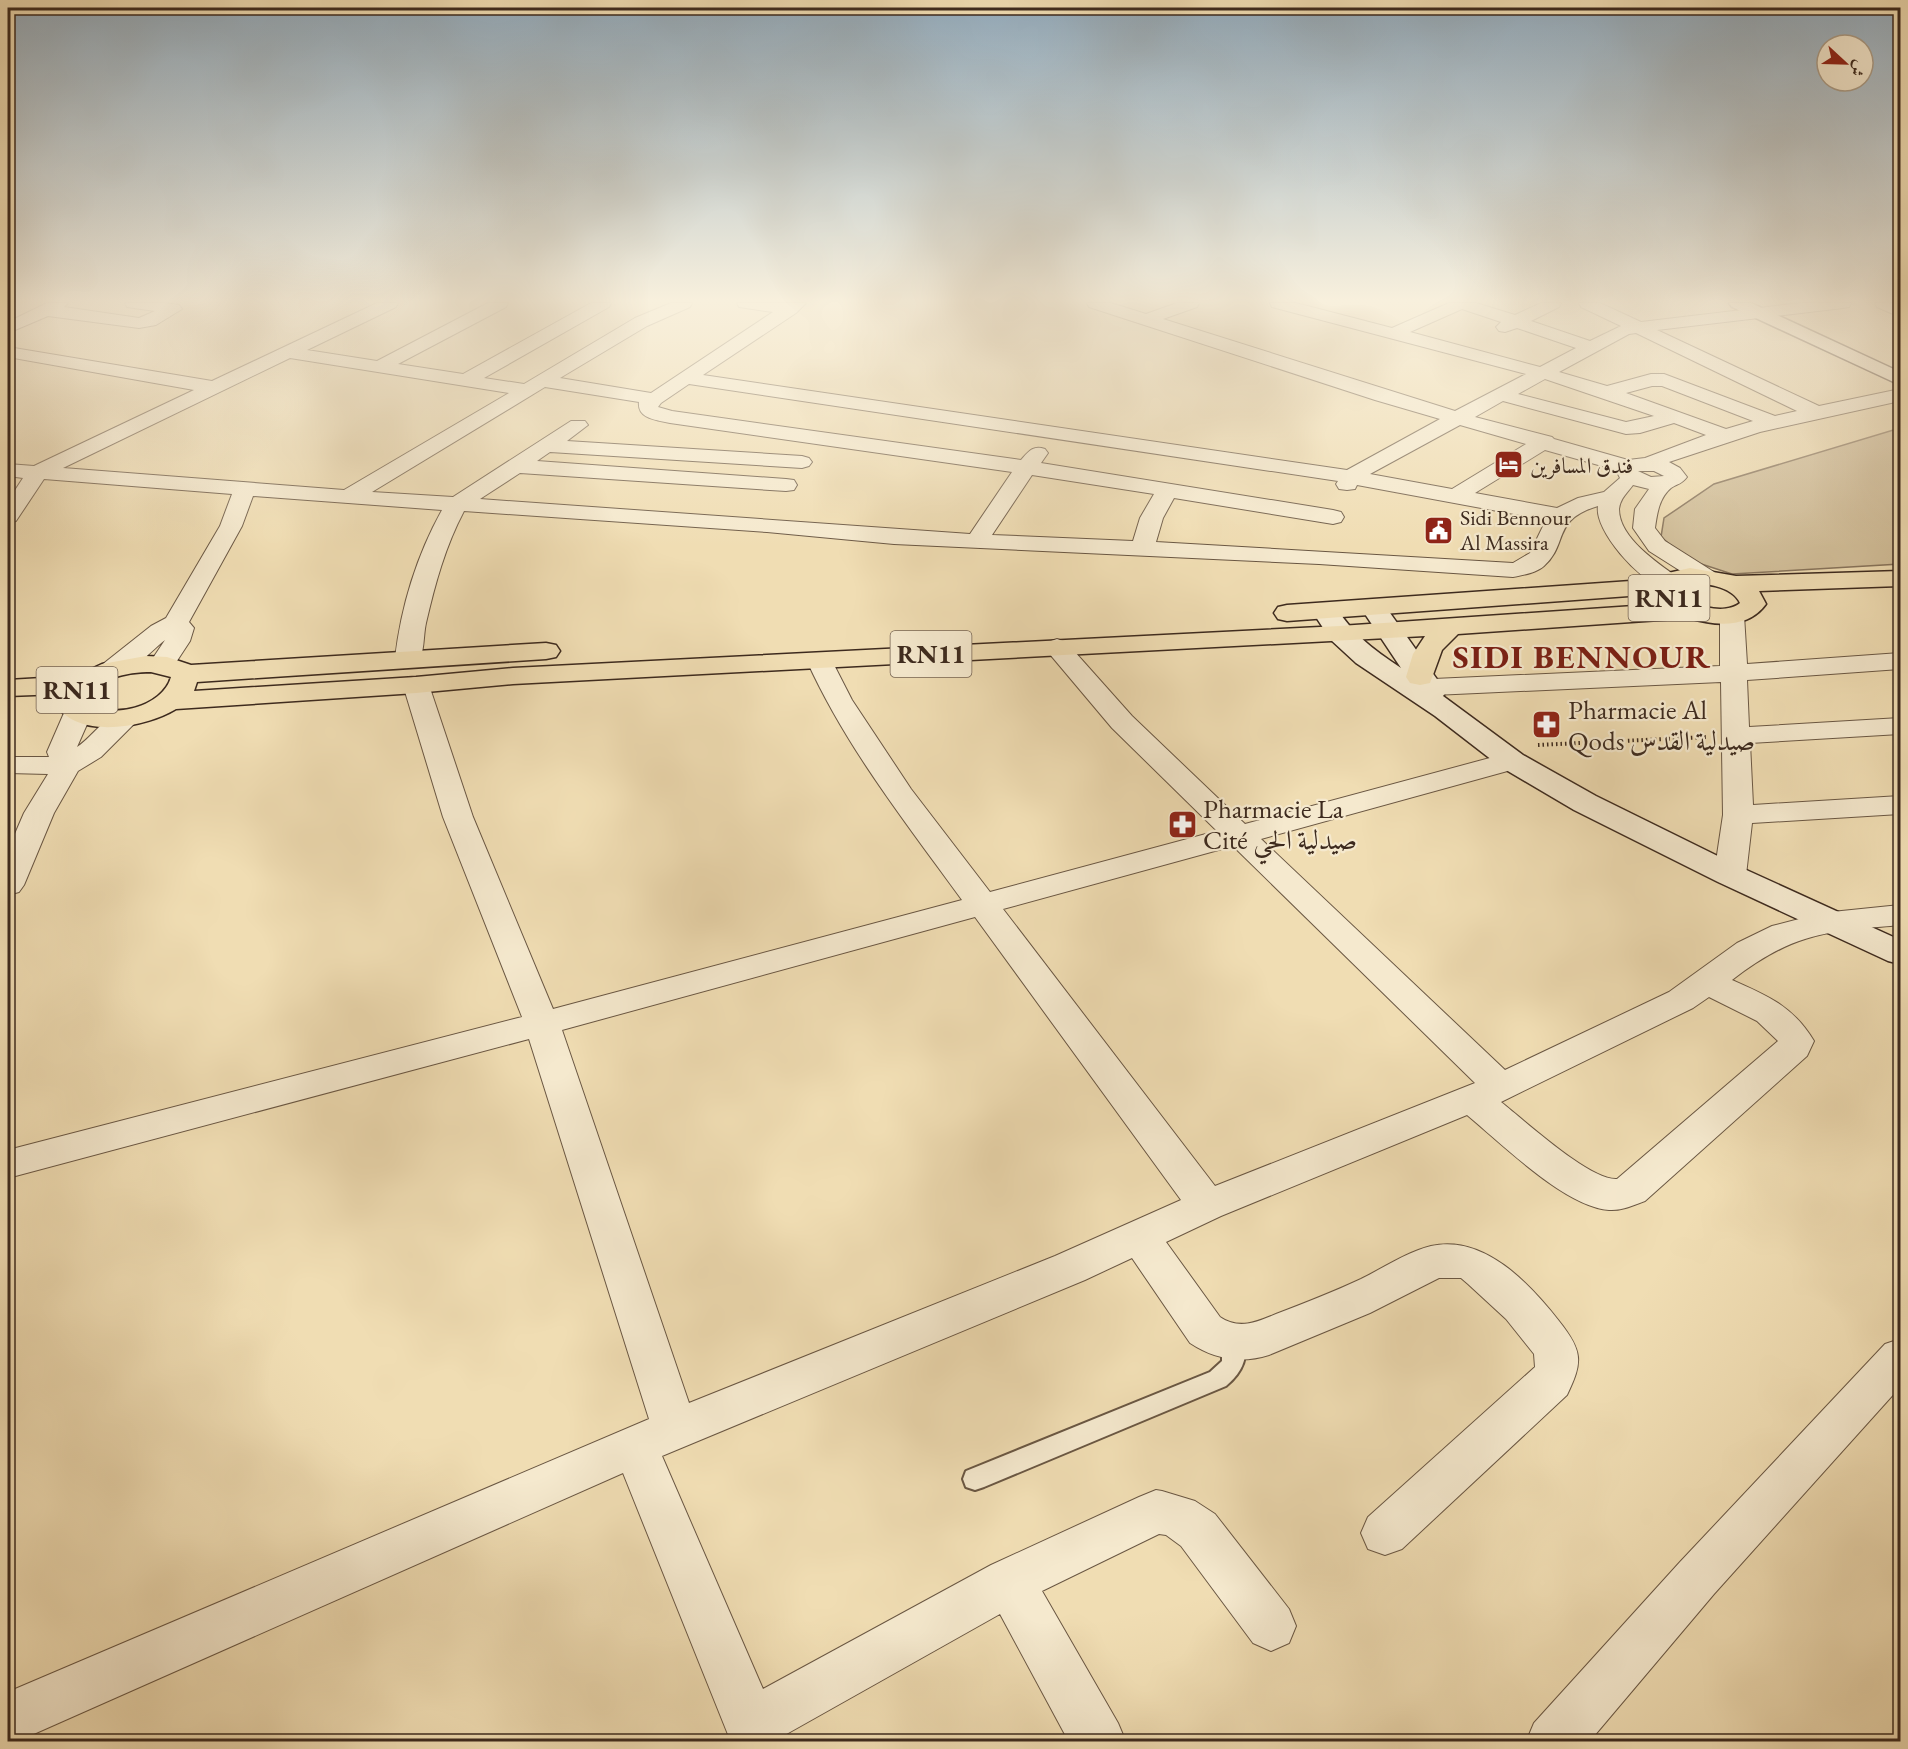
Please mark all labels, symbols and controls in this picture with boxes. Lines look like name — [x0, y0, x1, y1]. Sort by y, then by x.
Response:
north arrow — [1815, 33, 1875, 93]
text: ش — [1846, 57, 1871, 80]
hotel icon: فندق المسافرين — [1493, 449, 1525, 481]
place label: فندق المسافرين — [1530, 451, 1633, 480]
place label: Sidi Bennour Al Massira — [1459, 503, 1572, 557]
public building icon: Sidi Bennour Al Massira — [1423, 514, 1455, 546]
road number: RN11 — [1628, 575, 1710, 621]
road number: RN11 — [890, 631, 972, 677]
district label: SIDI BENNOUR — [1452, 635, 1712, 678]
road number: RN11 — [36, 667, 118, 713]
place label: Pharmacie Al Qods صيدلية القدس — [1568, 692, 1755, 758]
pharmacy icon: Pharmacie Al Qods صيدلية القدس — [1531, 709, 1563, 741]
place label: Pharmacie La Cité صيدلية الحي — [1203, 791, 1357, 865]
pharmacy icon: Pharmacie La Cité صيدلية الحي — [1166, 808, 1198, 840]

